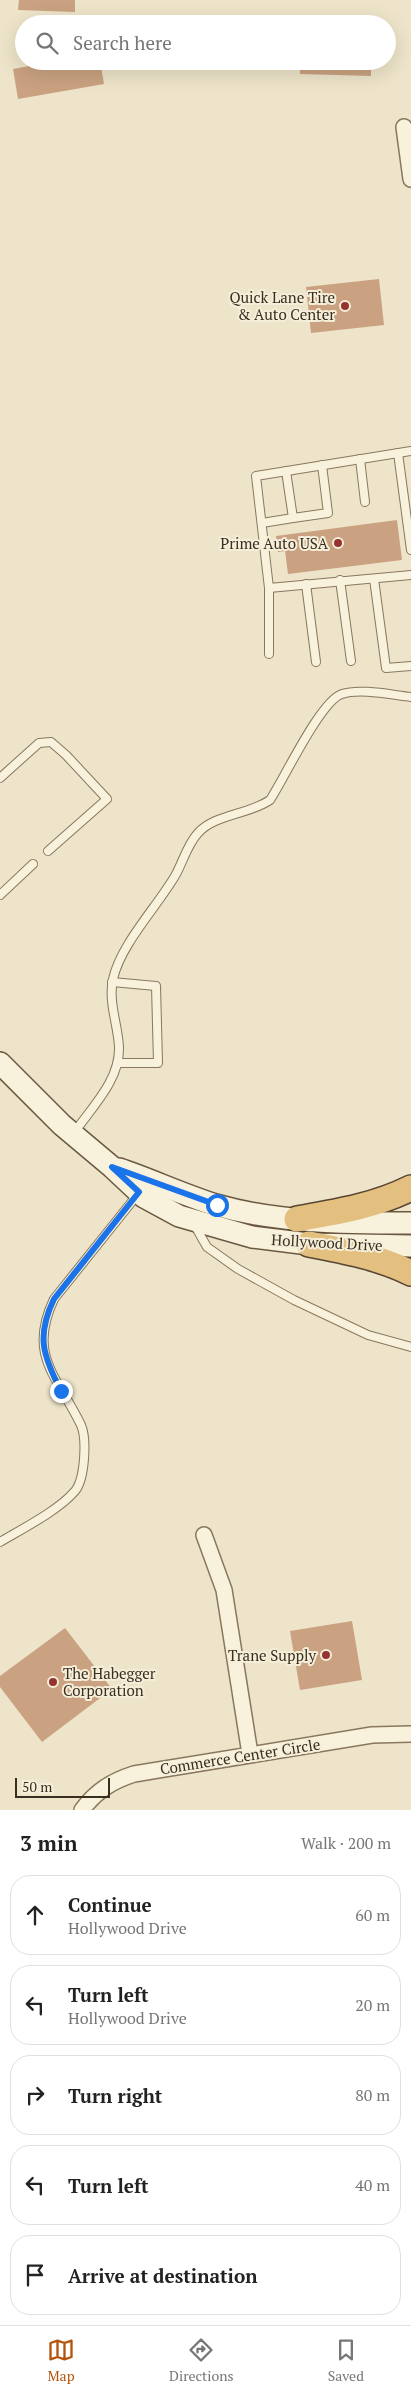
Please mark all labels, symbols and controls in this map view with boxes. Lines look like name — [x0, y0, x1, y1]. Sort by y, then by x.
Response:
search box — [15, 15, 396, 70]
icon: search — [33, 29, 61, 57]
text: Search here — [73, 30, 172, 55]
place label: Quick Lane Tire & Auto Center — [229, 287, 335, 324]
marker: Quick Lane Tire & Auto Center — [339, 300, 351, 312]
place label: Prime Auto USA — [220, 533, 329, 553]
marker: Prime Auto USA — [332, 537, 344, 549]
route start — [206, 1194, 229, 1217]
street label: Hollywood Drive — [271, 1229, 383, 1255]
route end — [50, 1380, 73, 1403]
place label: Trane Supply — [228, 1645, 316, 1665]
marker: Trane Supply — [320, 1649, 332, 1661]
place label: The Habegger Corporation — [63, 1663, 156, 1700]
marker: The Habegger Corporation — [47, 1676, 59, 1688]
street label: Commerce Center Circle — [158, 1733, 322, 1779]
scale bar — [15, 1775, 110, 1798]
text: 50 m — [22, 1777, 52, 1796]
text: 3 min — [20, 1829, 77, 1857]
text: Walk · 200 m — [301, 1832, 391, 1854]
text: Continue — [68, 1892, 152, 1917]
icon: ahead — [21, 1901, 49, 1929]
text: 60 m — [355, 1904, 390, 1926]
text: Hollywood Drive — [68, 1917, 187, 1939]
text: Turn left — [68, 1982, 149, 2007]
icon: left — [21, 1991, 49, 2019]
text: 20 m — [355, 1994, 390, 2016]
text: Hollywood Drive — [68, 2007, 187, 2029]
icon: right — [21, 2081, 49, 2109]
text: Turn right — [68, 2083, 162, 2108]
text: 80 m — [355, 2084, 390, 2106]
icon: left — [21, 2171, 49, 2199]
text: Turn left — [68, 2173, 149, 2198]
text: 40 m — [355, 2174, 390, 2196]
icon: arrive — [21, 2261, 49, 2289]
text: Arrive at destination — [68, 2263, 257, 2288]
tab: Map — [47, 2336, 75, 2385]
tab: Directions — [169, 2336, 234, 2385]
tab: Saved — [328, 2336, 364, 2385]

